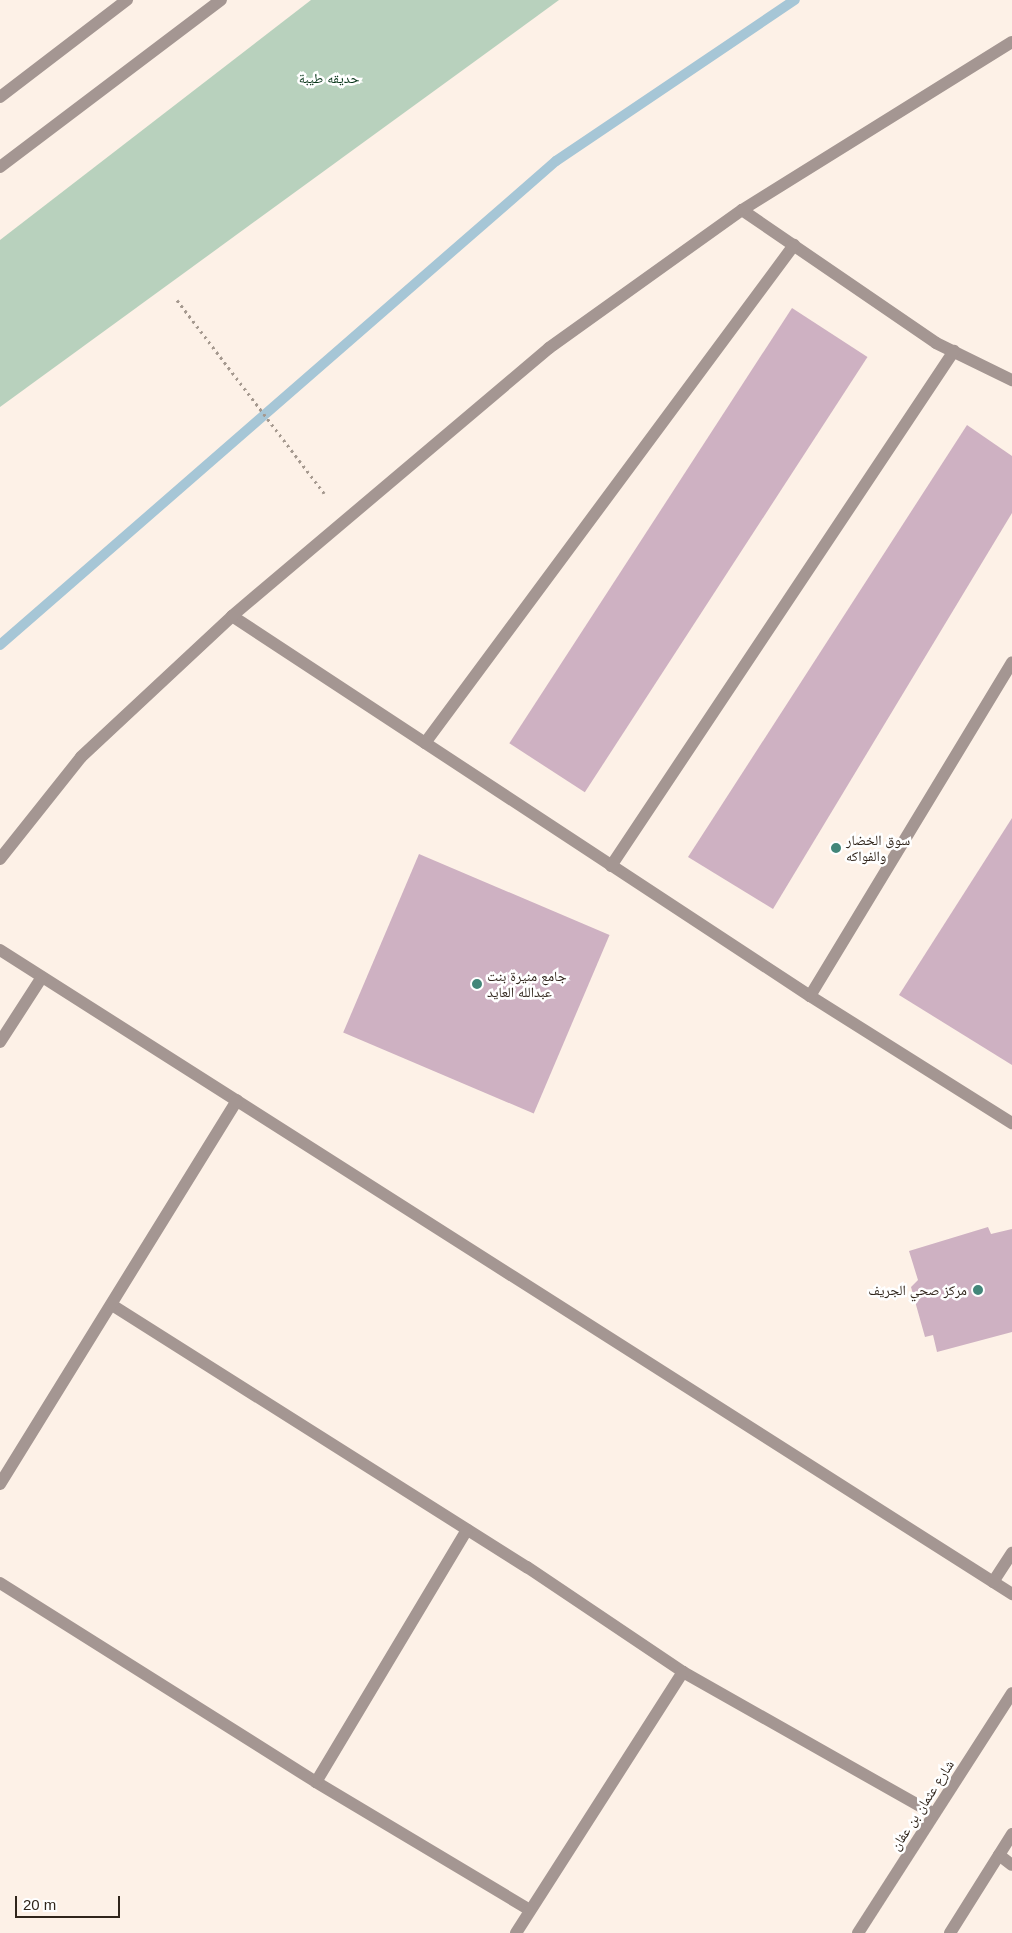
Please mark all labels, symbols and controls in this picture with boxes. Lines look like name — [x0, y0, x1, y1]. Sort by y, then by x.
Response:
park label: حديقه طيبة — [299, 70, 359, 86]
place label: سوق الخضار والفواكه — [846, 832, 910, 864]
marker: سوق الخضار والفواكه — [830, 842, 842, 854]
place label: جامع منيرة بنت عبدالله العايد — [487, 968, 567, 1000]
marker: جامع منيرة بنت عبدالله العايد — [471, 978, 483, 990]
place label: مركز صحي الجريف — [868, 1282, 967, 1298]
marker: مركز صحي الجريف — [971, 1283, 985, 1297]
street label: شارع عثمان بن عفان — [887, 1757, 957, 1853]
scale bar — [18, 1886, 122, 1918]
text: 20 m — [23, 1896, 56, 1913]

